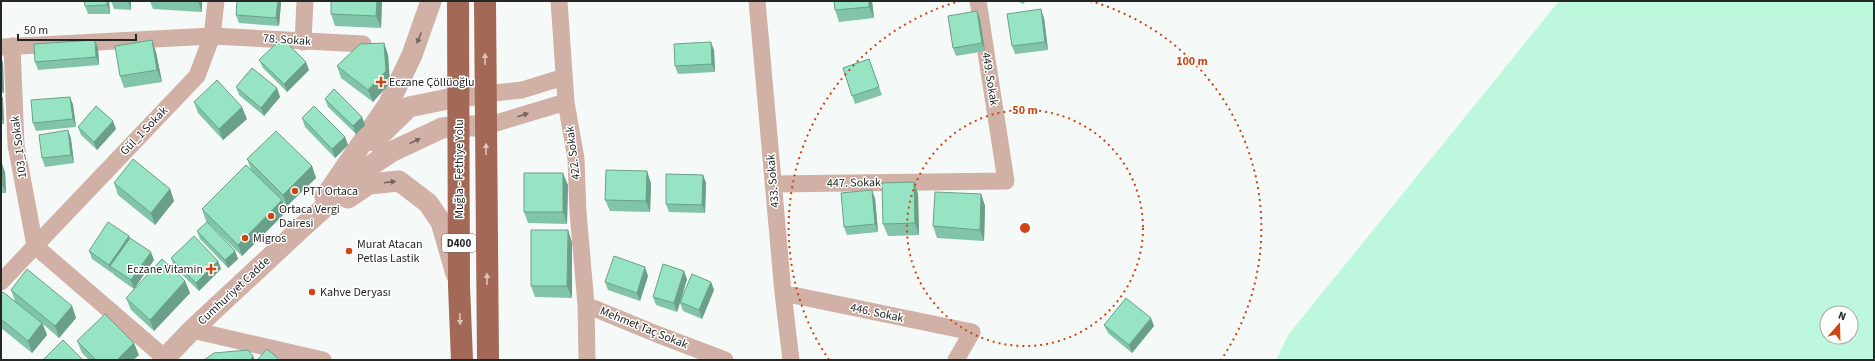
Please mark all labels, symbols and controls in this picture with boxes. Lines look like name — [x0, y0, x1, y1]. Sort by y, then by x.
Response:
scale bar — [18, 16, 136, 42]
text: 50 m — [24, 22, 48, 39]
street label: 78. Sokak — [262, 30, 312, 50]
one-way arrow — [415, 32, 421, 44]
street label: 449. Sokak — [977, 51, 1003, 107]
one-way arrow — [482, 52, 488, 65]
text: 100 m — [1176, 53, 1208, 70]
place label: Eczane Çöllüoğlu — [389, 74, 475, 91]
marker: Eczane Çöllüoğlu — [376, 77, 386, 87]
text: 50 m — [1012, 102, 1038, 119]
street label: Gül_1 Sokak — [116, 103, 172, 159]
one-way arrow — [517, 112, 529, 118]
street label: 103_1 Sokak — [7, 115, 31, 179]
street label: Muğla - Fethiye Yolu — [451, 119, 468, 219]
street label: 422. Sokak — [561, 125, 585, 181]
one-way arrow — [409, 138, 421, 144]
one-way arrow — [483, 142, 489, 155]
street label: 433. Sokak — [762, 153, 784, 209]
street label: 447. Sokak — [827, 174, 881, 192]
one-way arrow — [384, 179, 396, 185]
place label: PTT Ortaca — [303, 183, 358, 200]
marker: PTT Ortaca — [290, 186, 300, 196]
place label: Ortaca Vergi Dairesi — [279, 201, 340, 232]
marker: Ortaca Vergi Dairesi — [266, 211, 276, 221]
centre of rings — [1018, 221, 1032, 235]
place label: Migros — [253, 230, 286, 247]
marker: Migros — [240, 233, 250, 243]
road number: D400 — [442, 234, 476, 252]
place label: Murat Atacan Petlas Lastik — [357, 236, 423, 267]
marker: Murat Atacan Petlas Lastik — [344, 246, 354, 256]
street label: Cumhuriyet Cadde — [194, 253, 274, 329]
place label: Eczane Vitamin — [127, 261, 203, 278]
marker: Eczane Vitamin — [206, 264, 216, 274]
one-way arrow — [484, 272, 490, 285]
place label: Kahve Deryası — [320, 284, 391, 301]
marker: Kahve Deryası — [307, 287, 317, 297]
street label: 446. Sokak — [849, 299, 905, 327]
street label: Mehmet Taç Sokak — [597, 303, 691, 353]
north arrow — [1819, 305, 1859, 345]
text: N — [1836, 308, 1848, 324]
one-way arrow — [457, 313, 464, 325]

